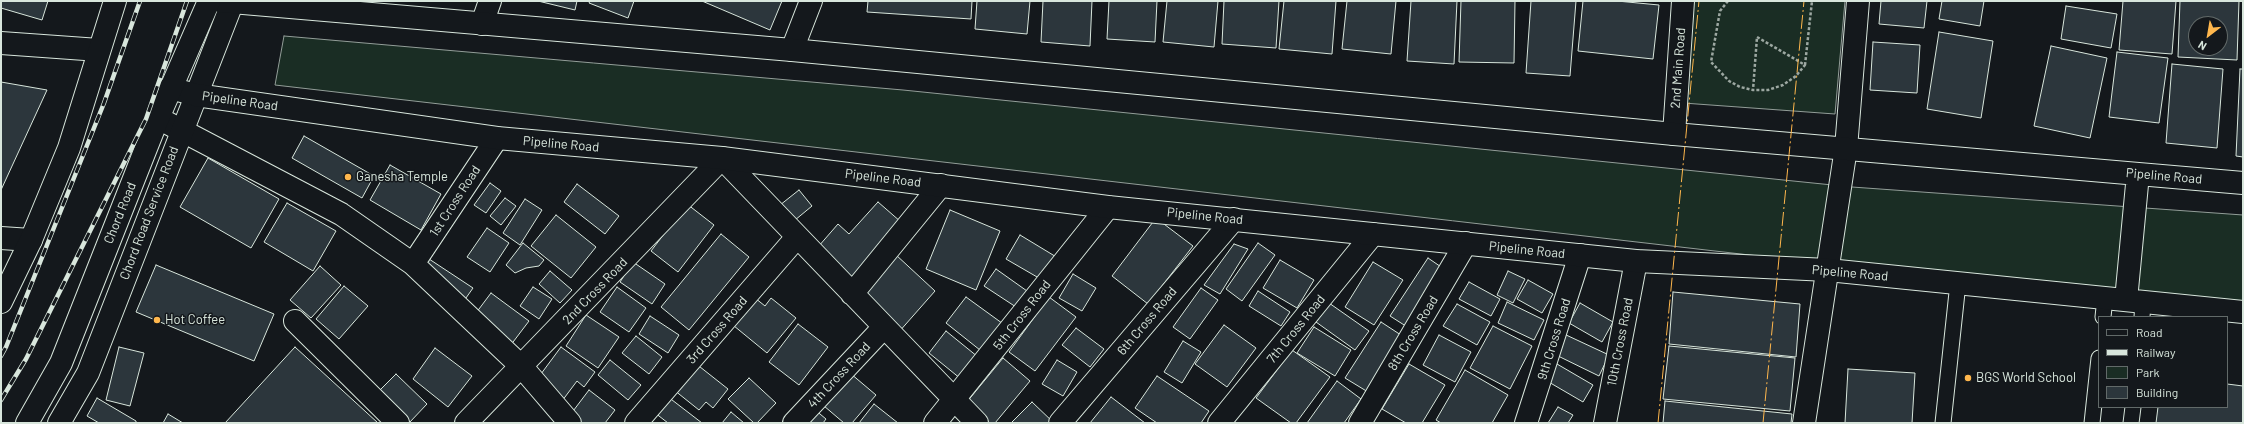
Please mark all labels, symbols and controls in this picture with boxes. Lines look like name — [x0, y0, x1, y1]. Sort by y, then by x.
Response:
north arrow — [2188, 16, 2228, 56]
street label: 2nd Main Road — [1667, 27, 1689, 109]
text: N — [2196, 38, 2209, 53]
street label: Pipeline Road — [201, 88, 279, 114]
street label: Pipeline Road — [522, 133, 600, 155]
street label: Chord Road Service Road — [116, 144, 182, 282]
street label: 1st Cross Road — [426, 163, 484, 239]
street label: Pipeline Road — [2125, 165, 2203, 187]
street label: Pipeline Road — [844, 166, 922, 190]
place label: Ganesha Temple — [356, 169, 448, 185]
marker: Ganesha Temple — [343, 172, 353, 182]
street label: Chord Road — [101, 180, 139, 246]
street label: Pipeline Road — [1166, 204, 1244, 228]
street label: Pipeline Road — [1488, 238, 1566, 262]
street label: 2nd Cross Road — [559, 254, 631, 328]
street label: Pipeline Road — [1811, 262, 1889, 284]
street label: 5th Cross Road — [990, 277, 1054, 353]
street label: 6th Cross Road — [1114, 284, 1180, 358]
street label: 7th Cross Road — [1264, 292, 1328, 366]
street label: 3rd Cross Road — [683, 293, 751, 367]
street label: 8th Cross Road — [1385, 293, 1441, 373]
street label: 9th Cross Road — [1534, 296, 1574, 382]
street label: 10th Cross Road — [1604, 297, 1636, 387]
place label: Hot Coffee — [165, 312, 225, 328]
marker: Hot Coffee — [152, 315, 162, 325]
legend — [2098, 316, 2228, 408]
text: Road — [2136, 325, 2163, 339]
street label: 4th Cross Road — [804, 339, 874, 411]
text: Railway — [2136, 345, 2175, 359]
text: Park — [2136, 365, 2160, 379]
place label: BGS World School — [1976, 370, 2076, 386]
marker: BGS World School — [1963, 373, 1973, 383]
text: Building — [2136, 385, 2178, 399]

